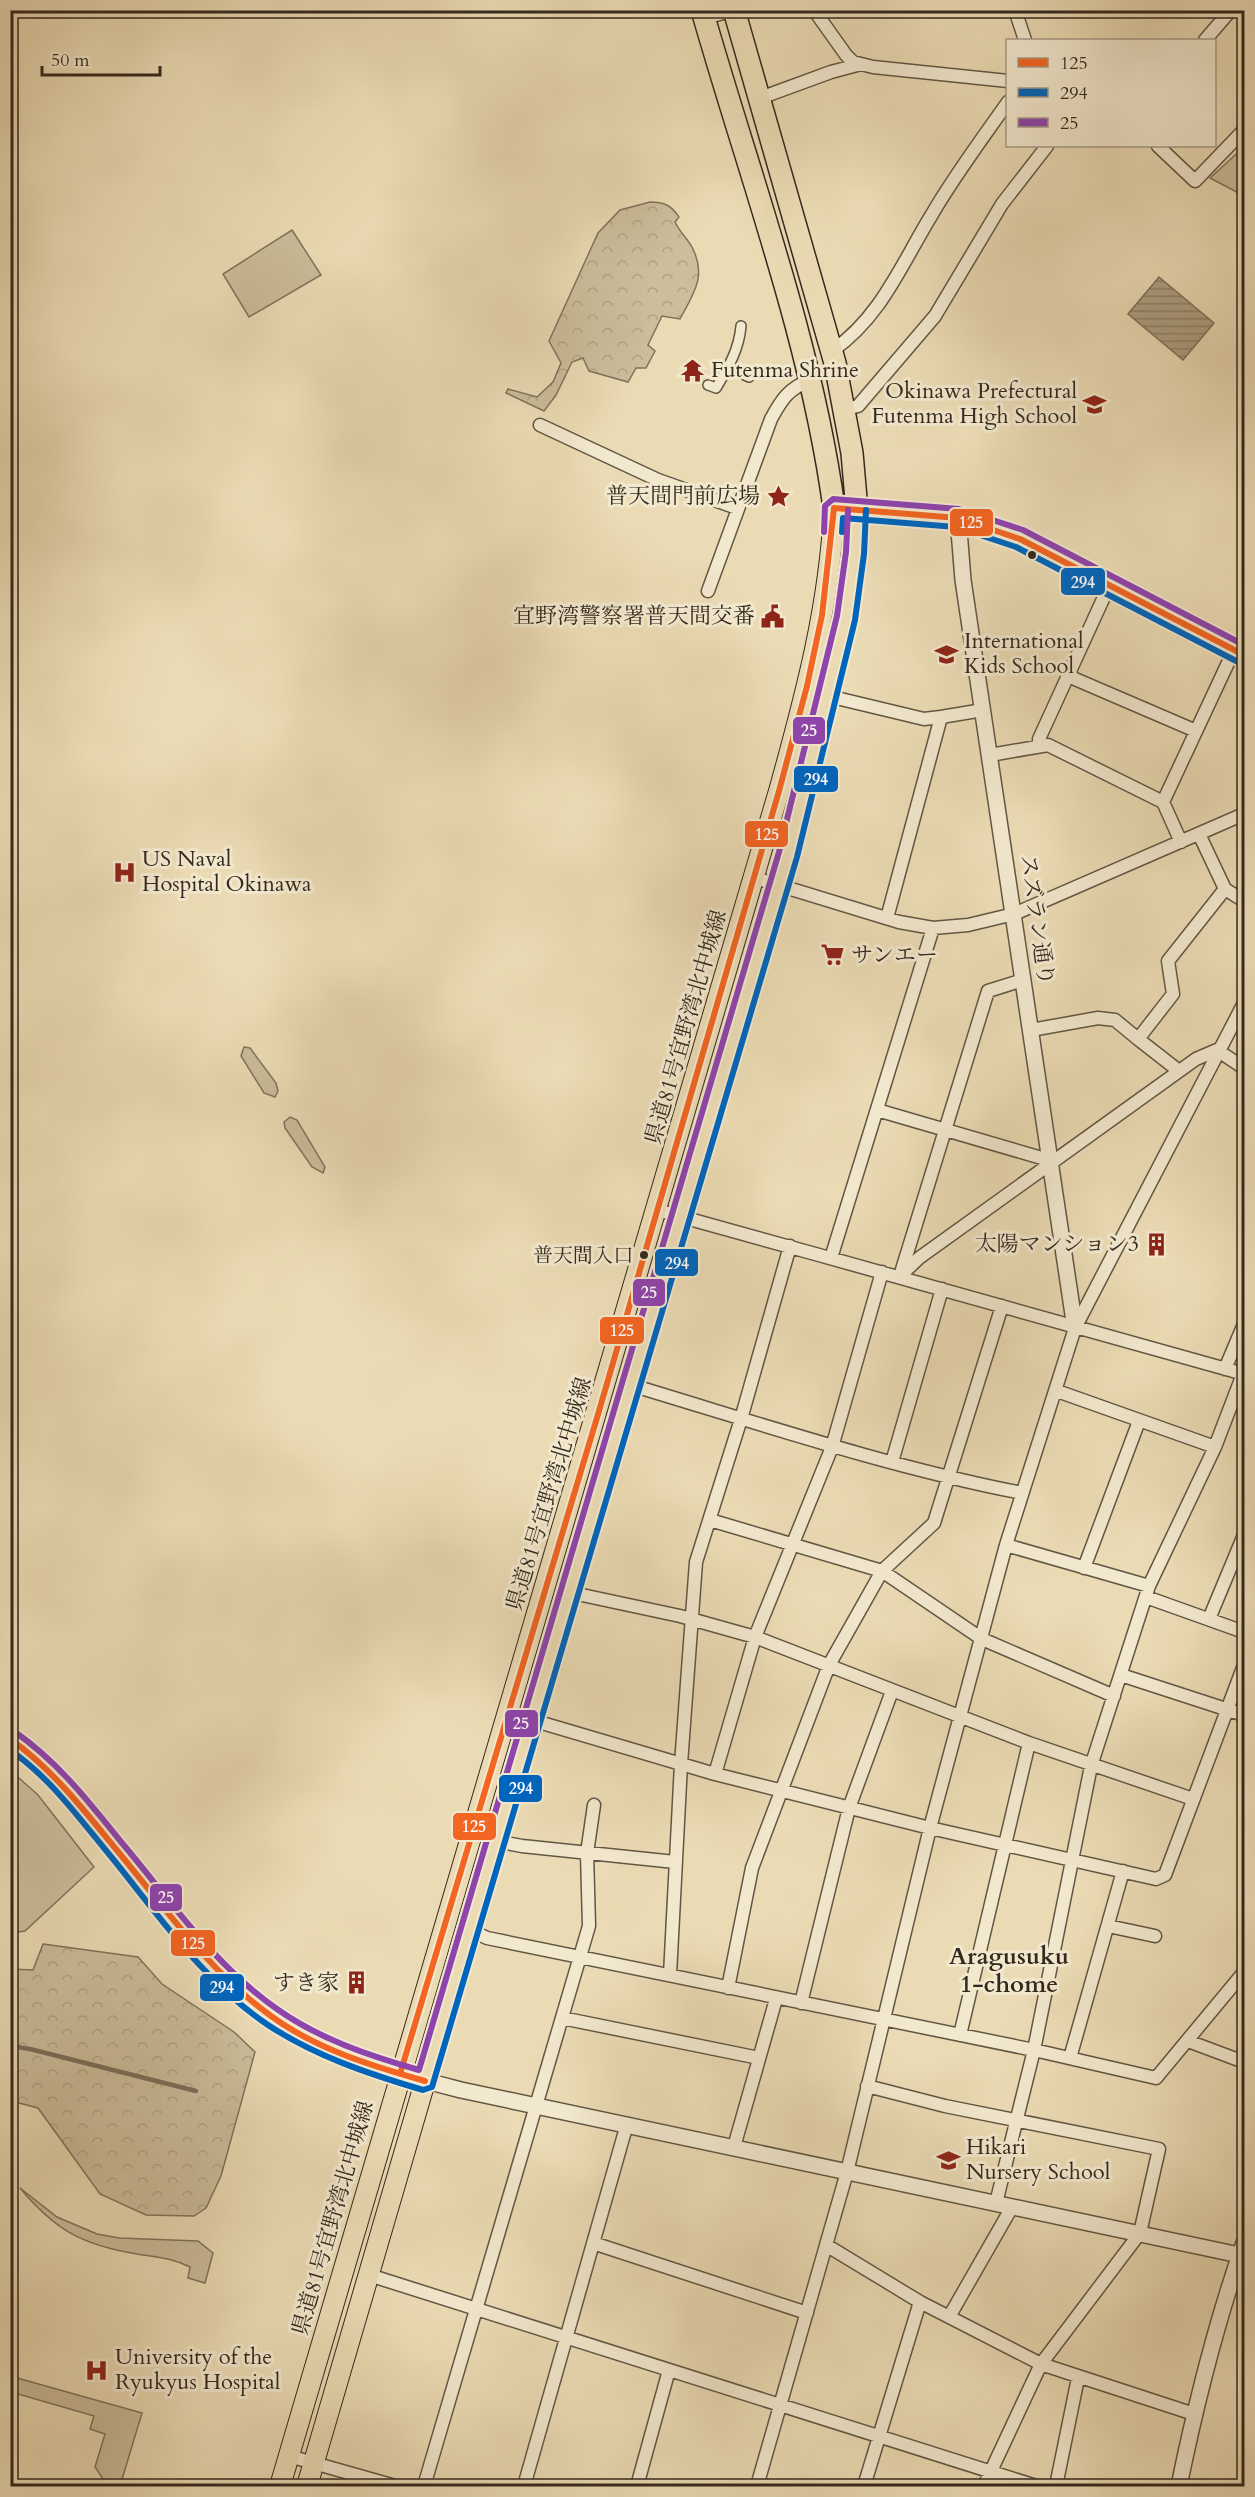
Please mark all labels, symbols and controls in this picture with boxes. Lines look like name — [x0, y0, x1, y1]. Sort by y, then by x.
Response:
scale bar — [42, 39, 160, 77]
legend — [1006, 39, 1216, 147]
text: 50 m — [51, 48, 90, 73]
text: 125 — [1060, 51, 1088, 76]
text: 294 — [1060, 81, 1088, 106]
text: 25 — [1060, 111, 1078, 136]
place label: Futenma Shrine — [711, 355, 859, 385]
temple icon: Futenma Shrine — [680, 357, 706, 383]
place label: Okinawa Prefectural Futenma High School — [872, 376, 1077, 431]
school or university icon: Okinawa Prefectural Futenma High School — [1082, 391, 1108, 417]
place label: 普天間門前広場 — [606, 481, 760, 511]
place icon: 普天間門前広場 — [765, 483, 791, 509]
line badge: 125 — [949, 508, 994, 537]
text: 125 — [959, 512, 983, 534]
unlabelled marker — [1026, 549, 1038, 561]
line badge: 294 — [1060, 567, 1106, 596]
text: 294 — [1071, 572, 1095, 594]
place label: 宜野湾警察署普天間交番 — [513, 601, 755, 631]
public building icon: 宜野湾警察署普天間交番 — [760, 603, 786, 629]
place label: International Kids School — [964, 626, 1084, 681]
school or university icon: International Kids School — [933, 641, 959, 667]
line badge: 25 — [792, 716, 826, 745]
text: 25 — [801, 720, 817, 742]
line badge: 294 — [793, 765, 839, 793]
text: 294 — [804, 769, 828, 791]
line badge: 125 — [744, 820, 789, 848]
text: 125 — [755, 824, 779, 846]
place label: US Naval Hospital Okinawa — [142, 844, 312, 899]
street label: スズラン通り — [1013, 853, 1061, 987]
hospital icon: US Naval Hospital Okinawa — [111, 859, 137, 885]
street label: 県道81号宜野湾北中城線 — [638, 906, 734, 1148]
place label: サンエー — [851, 940, 938, 970]
supermarket icon: サンエー — [820, 942, 846, 968]
place label: 太陽マンション3 — [975, 1229, 1139, 1259]
building icon: 太陽マンション3 — [1144, 1231, 1170, 1257]
place label: 普天間入口 — [533, 1242, 633, 1269]
line badge: 294 — [654, 1248, 699, 1277]
marker: 普天間入口 — [638, 1249, 650, 1261]
text: 294 — [665, 1253, 689, 1275]
line badge: 25 — [632, 1278, 666, 1307]
text: 25 — [641, 1282, 657, 1304]
line badge: 125 — [599, 1316, 645, 1345]
text: 125 — [610, 1320, 634, 1342]
street label: 県道81号宜野湾北中城線 — [499, 1374, 599, 1614]
line badge: 25 — [504, 1709, 539, 1738]
text: 25 — [513, 1713, 529, 1735]
line badge: 294 — [498, 1774, 543, 1803]
text: 294 — [509, 1778, 533, 1800]
line badge: 125 — [452, 1812, 497, 1841]
text: 125 — [462, 1816, 486, 1838]
line badge: 25 — [149, 1883, 183, 1912]
text: 25 — [158, 1887, 174, 1909]
line badge: 125 — [170, 1929, 216, 1957]
text: 125 — [181, 1933, 205, 1955]
district label: Aragusuku 1-chome — [949, 1940, 1069, 2001]
place label: すき家 — [273, 1968, 339, 1998]
building icon: すき家 — [344, 1970, 370, 1996]
line badge: 294 — [199, 1973, 245, 2002]
text: 294 — [210, 1977, 234, 1999]
street label: 県道81号宜野湾北中城線 — [285, 2097, 381, 2339]
place label: Hikari Nursery School — [966, 2132, 1111, 2187]
school or university icon: Hikari Nursery School — [935, 2147, 961, 2173]
place label: University of the Ryukyus Hospital — [115, 2342, 281, 2397]
hospital icon: University of the Ryukyus Hospital — [84, 2357, 110, 2383]

